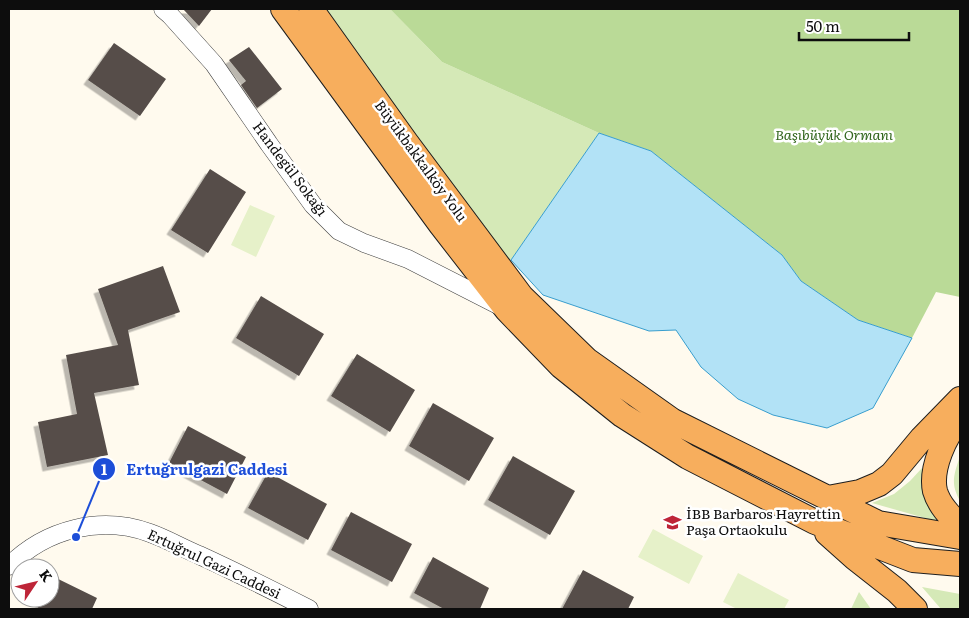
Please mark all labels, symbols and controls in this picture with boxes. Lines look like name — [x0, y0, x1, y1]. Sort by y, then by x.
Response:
scale bar — [799, 10, 909, 42]
text: 50 m — [806, 14, 840, 37]
street label: Büyükbakkalköy Yolu — [371, 96, 473, 225]
street label: Handegül Sokağı — [249, 117, 333, 220]
park label: Başıbüyük Ormanı — [775, 124, 894, 144]
callout: Ertuğrulgazi Caddesi — [91, 454, 298, 484]
text: 1 — [101, 457, 107, 480]
text: Ertuğrulgazi Caddesi — [126, 457, 288, 480]
place label: İBB Barbaros Hayrettin Paşa Ortaokulu — [686, 503, 841, 539]
school or university icon: İBB Barbaros Hayrettin Paşa Ortaokulu — [662, 512, 682, 532]
street label: Ertuğrul Gazi Caddesi — [144, 523, 285, 603]
north arrow — [10, 558, 60, 608]
text: K — [35, 565, 58, 585]

